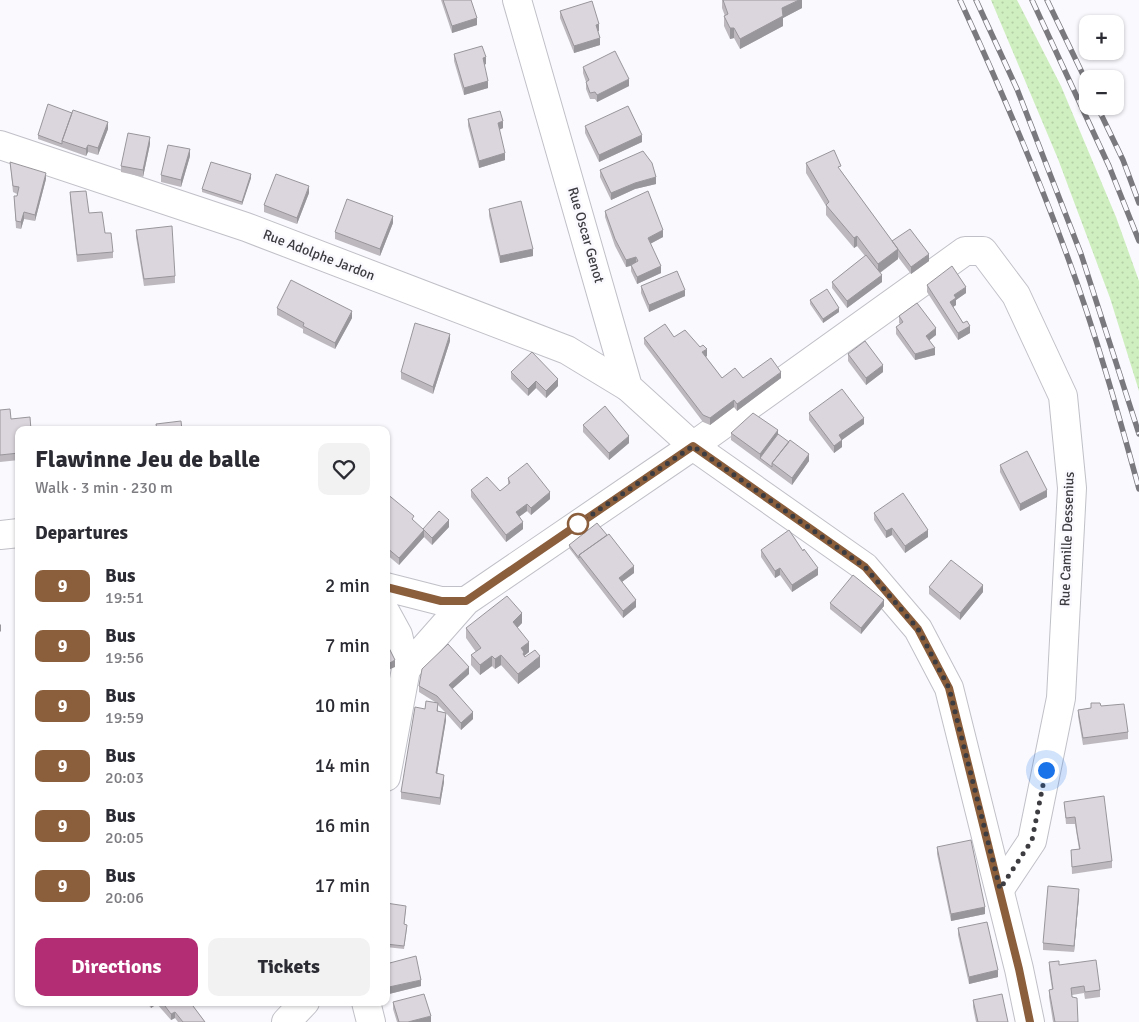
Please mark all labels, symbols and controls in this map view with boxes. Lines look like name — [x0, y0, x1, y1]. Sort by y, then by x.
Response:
map controls — [1079, 15, 1124, 115]
button: + — [1079, 15, 1124, 60]
button: − — [1079, 70, 1124, 115]
street label: Rue Oscar Genot — [564, 185, 608, 285]
street label: Rue Adolphe Jardon — [261, 226, 377, 284]
button: heart — [318, 443, 370, 495]
text: Flawinne Jeu de balle — [35, 444, 260, 474]
street label: Rue Camille Dessenius — [1056, 471, 1078, 607]
text: Walk · 3 min · 230 m — [35, 478, 173, 498]
unlabelled marker — [567, 513, 589, 535]
text: Departures — [35, 521, 128, 545]
text: Bus — [105, 564, 136, 588]
text: 2 min — [325, 574, 370, 598]
text: 9 — [58, 575, 67, 597]
text: 19:51 — [105, 588, 144, 608]
text: Bus — [105, 624, 136, 648]
text: 7 min — [325, 634, 370, 658]
text: 9 — [58, 635, 67, 657]
text: 19:56 — [105, 648, 144, 668]
text: Bus — [105, 684, 136, 708]
text: 10 min — [315, 694, 370, 718]
text: 9 — [58, 695, 67, 717]
text: 19:59 — [105, 708, 144, 728]
text: Bus — [105, 744, 136, 768]
text: 14 min — [315, 754, 370, 778]
text: 9 — [58, 755, 67, 777]
your location — [1034, 758, 1059, 783]
text: 20:03 — [105, 768, 144, 788]
text: Bus — [105, 804, 136, 828]
text: 16 min — [315, 814, 370, 838]
text: 9 — [58, 815, 67, 837]
text: 20:05 — [105, 828, 144, 848]
text: Bus — [105, 864, 136, 888]
text: 17 min — [315, 874, 370, 898]
text: 9 — [58, 875, 67, 897]
text: 20:06 — [105, 888, 144, 908]
button: Directions — [35, 938, 198, 996]
button: Tickets — [208, 938, 370, 996]

